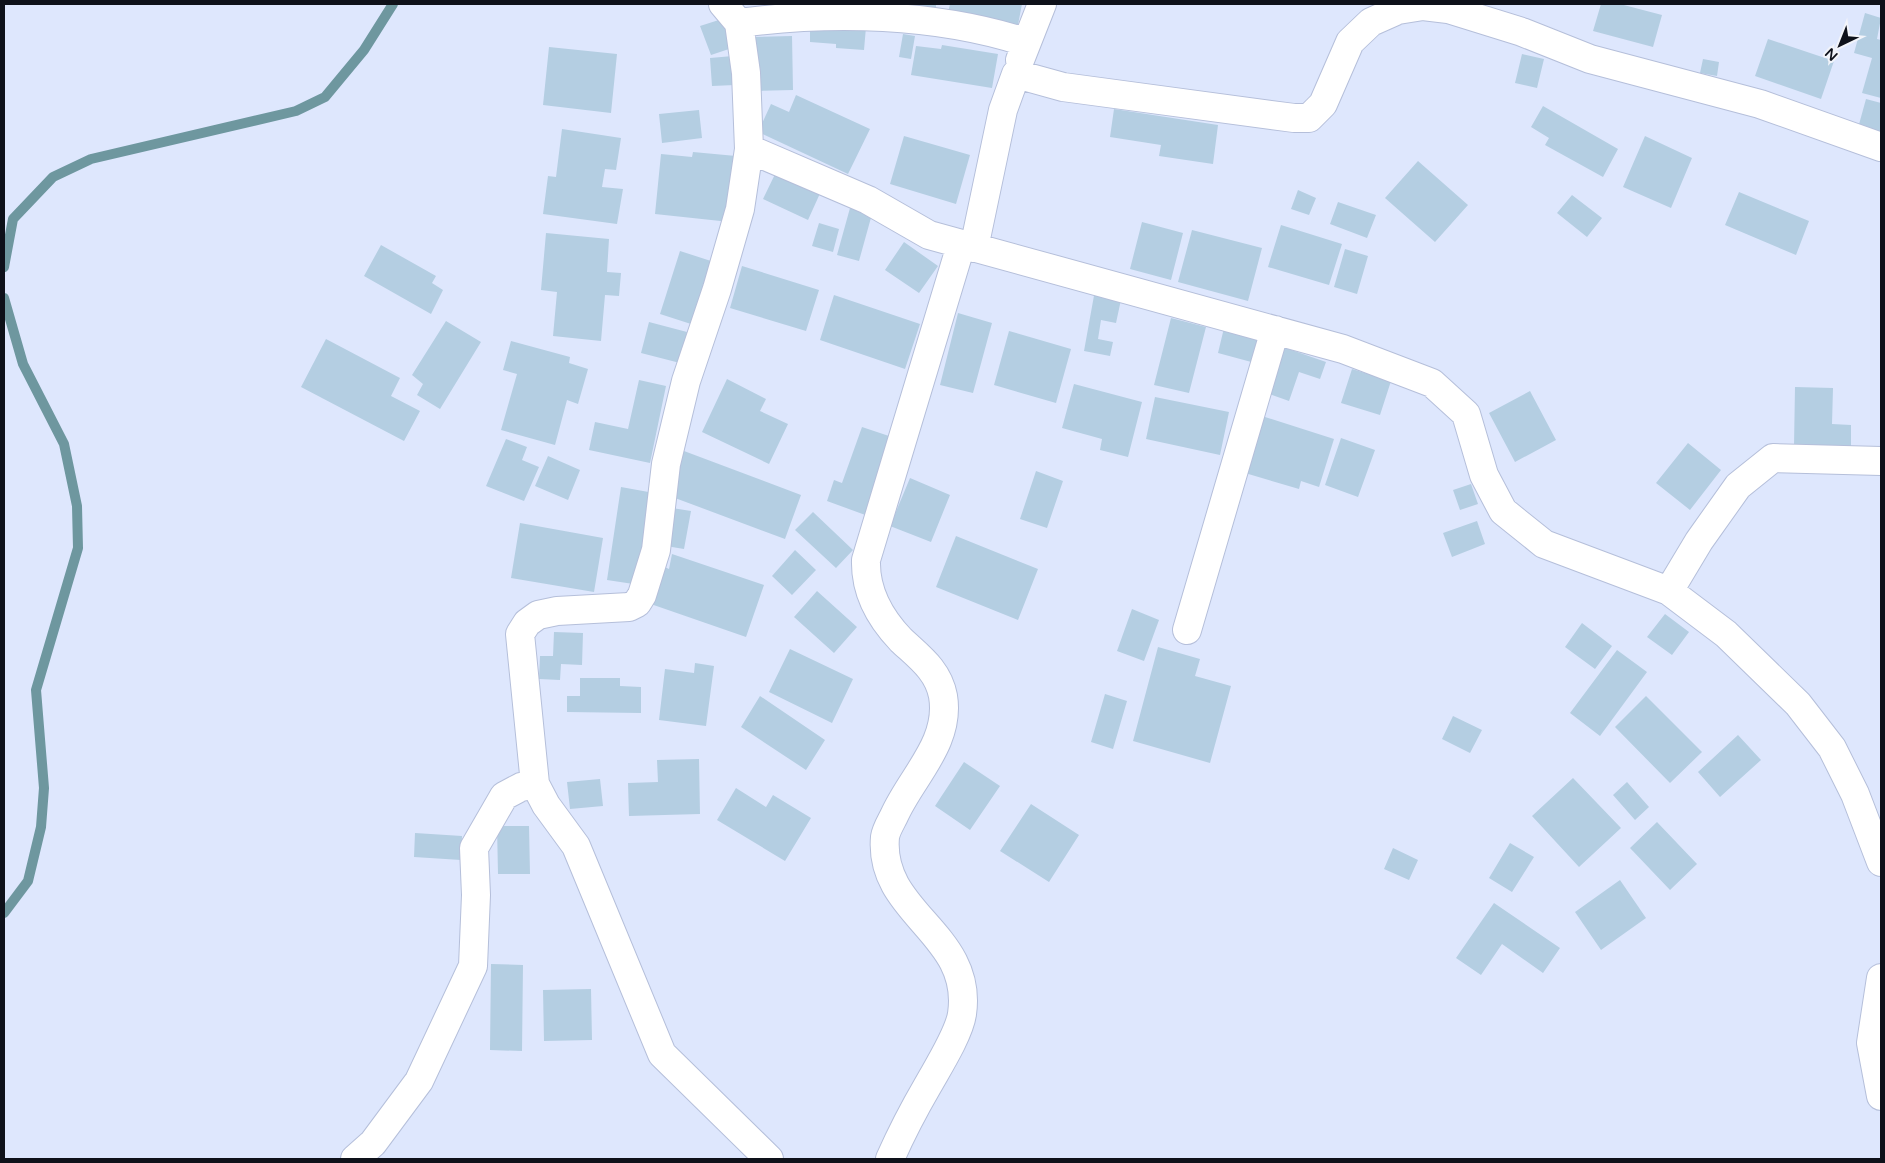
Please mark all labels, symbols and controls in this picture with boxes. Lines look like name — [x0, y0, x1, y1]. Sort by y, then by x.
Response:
north arrow — [1815, 20, 1865, 70]
text: N — [1822, 44, 1841, 64]

